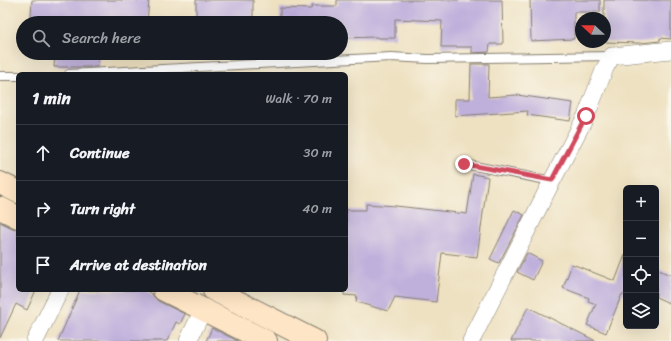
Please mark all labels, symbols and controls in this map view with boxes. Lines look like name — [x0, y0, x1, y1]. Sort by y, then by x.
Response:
north arrow — [575, 12, 611, 48]
search box — [16, 16, 348, 60]
text: Search here — [62, 25, 141, 51]
icon: search — [30, 27, 52, 49]
text: 1 min — [32, 83, 71, 113]
text: Walk · 70 m — [266, 87, 332, 110]
route start — [577, 107, 595, 125]
text: Continue — [70, 140, 130, 166]
text: 30 m — [303, 141, 332, 164]
icon: ahead — [32, 142, 54, 164]
route end — [455, 155, 473, 173]
map controls — [623, 185, 659, 329]
button: + — [623, 185, 659, 221]
text: Turn right — [70, 196, 135, 222]
text: 40 m — [302, 197, 332, 220]
icon: right — [32, 198, 54, 220]
button: − — [623, 221, 659, 257]
text: Arrive at destination — [70, 252, 207, 278]
icon: arrive — [32, 254, 54, 276]
button: locate — [623, 257, 659, 293]
button: layers — [623, 293, 659, 329]

